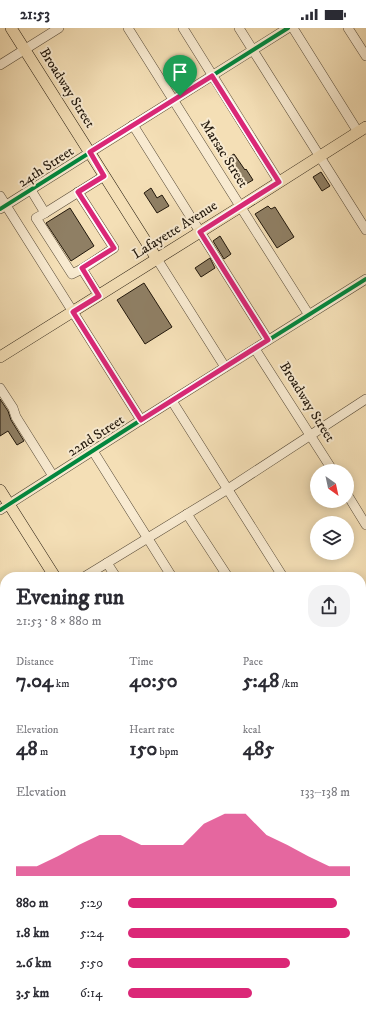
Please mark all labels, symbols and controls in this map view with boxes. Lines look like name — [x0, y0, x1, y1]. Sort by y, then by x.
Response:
text: 21:53 — [20, 5, 50, 24]
street label: Broadway Street — [35, 45, 99, 132]
pin — [163, 55, 197, 96]
icon: arrive — [169, 61, 191, 83]
street label: Marsac Street — [196, 117, 252, 192]
street label: 24th Street — [15, 142, 78, 192]
street label: Lafayette Avenue — [129, 197, 221, 263]
street label: Broadway Street — [275, 359, 339, 446]
street label: 22nd Street — [64, 411, 128, 461]
north arrow — [310, 464, 354, 508]
map controls — [310, 464, 354, 560]
button: layers — [310, 516, 354, 560]
text: Evening run — [16, 584, 124, 611]
button: share — [308, 585, 350, 627]
text: 21:53 · 8 × 880 m — [16, 613, 101, 629]
text: Distance — [16, 655, 54, 669]
text: Time — [129, 655, 153, 669]
text: Pace — [243, 655, 263, 669]
text: 7.04 — [16, 669, 53, 694]
text: 40:50 — [129, 669, 178, 694]
text: 5:48 — [243, 669, 279, 694]
text: km — [53, 677, 69, 691]
text: /km — [279, 677, 298, 691]
text: Elevation — [16, 723, 59, 737]
text: Heart rate — [129, 723, 174, 737]
text: kcal — [243, 723, 261, 737]
text: 48 — [16, 737, 38, 762]
text: 150 — [129, 737, 157, 762]
text: 485 — [243, 737, 274, 762]
text: m — [38, 745, 48, 759]
text: bpm — [157, 745, 179, 759]
text: Elevation — [16, 784, 66, 800]
text: 133–138 m — [300, 784, 350, 800]
text: 880 m — [16, 895, 49, 911]
text: 5:29 — [80, 895, 103, 911]
text: 1.8 km — [16, 925, 49, 941]
text: 5:24 — [80, 925, 104, 941]
text: 2.6 km — [16, 955, 51, 971]
text: 5:50 — [80, 955, 103, 971]
text: 3.5 km — [16, 985, 49, 1001]
text: 6:14 — [80, 985, 102, 1001]

